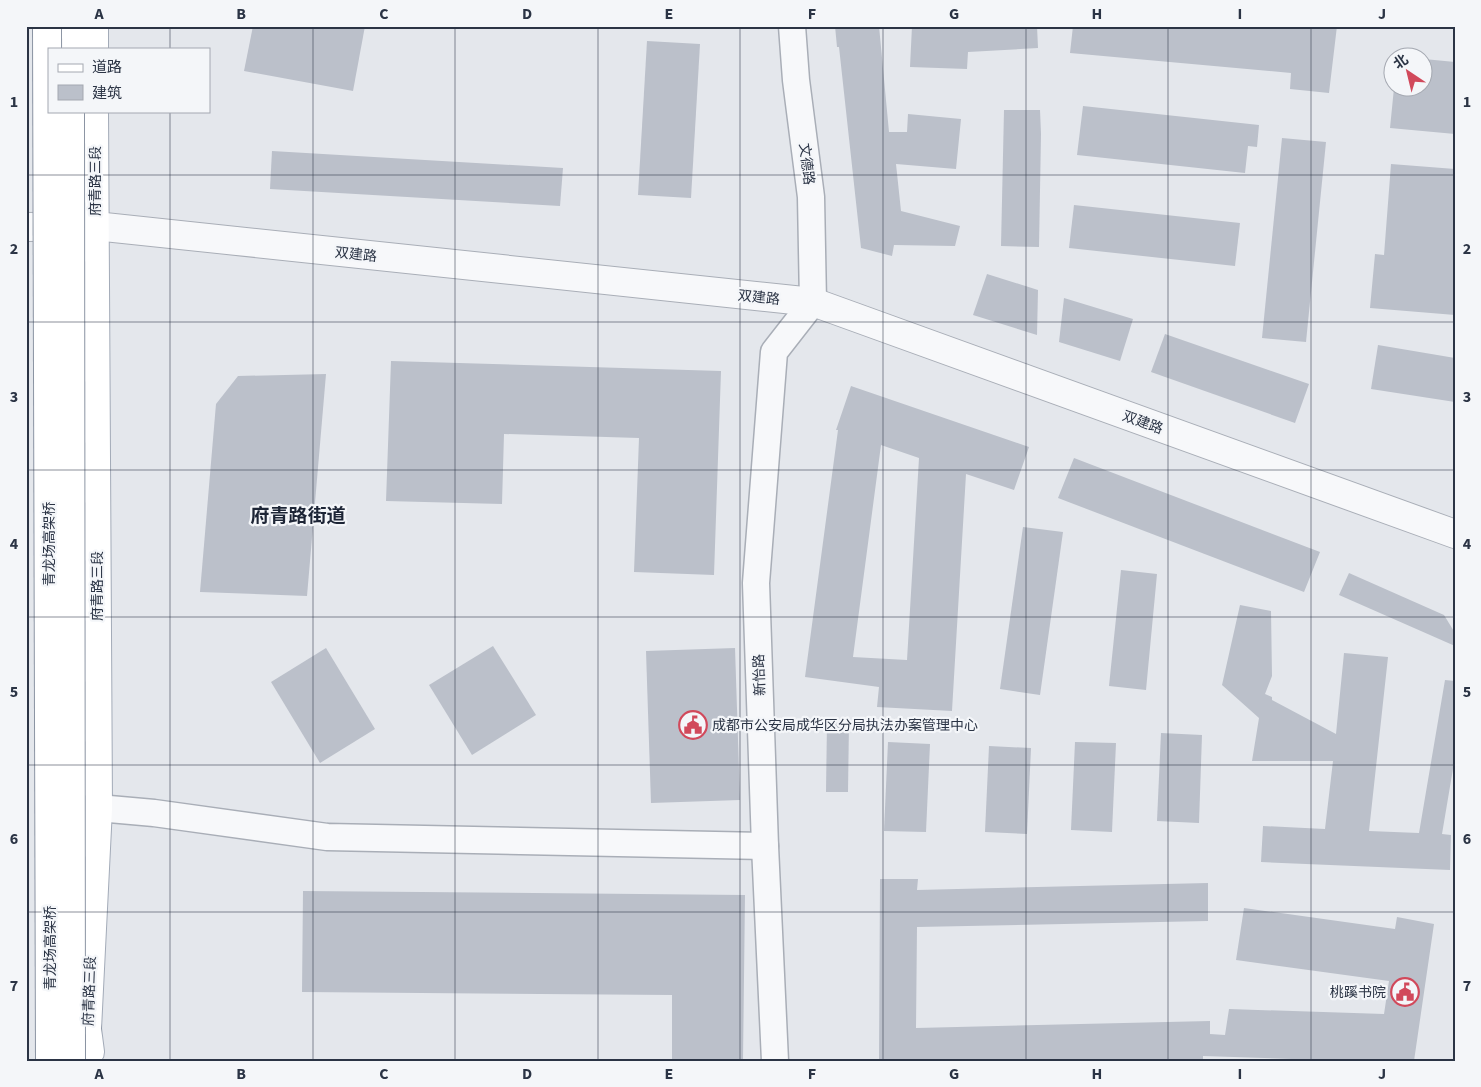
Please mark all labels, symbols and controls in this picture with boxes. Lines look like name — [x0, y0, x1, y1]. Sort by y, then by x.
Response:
text: A — [93, 3, 104, 25]
text: B — [236, 3, 246, 25]
text: C — [379, 3, 389, 25]
text: D — [522, 3, 532, 25]
text: E — [665, 3, 673, 25]
text: F — [808, 3, 816, 25]
text: G — [949, 3, 959, 25]
text: H — [1092, 3, 1102, 25]
text: I — [1238, 3, 1242, 25]
text: J — [1378, 3, 1386, 25]
legend — [48, 48, 210, 112]
north arrow — [1384, 48, 1434, 98]
text: 北 — [1390, 50, 1413, 74]
text: 道路 — [92, 57, 122, 78]
text: 建筑 — [92, 83, 122, 104]
text: 1 — [10, 91, 18, 113]
text: 1 — [1463, 91, 1471, 113]
street label: 文德路 — [794, 142, 818, 186]
street label: 府青路三段 — [86, 146, 106, 216]
text: 2 — [10, 238, 18, 260]
text: 2 — [1463, 238, 1471, 260]
street label: 双建路 — [334, 243, 378, 267]
street label: 双建路 — [737, 286, 781, 310]
text: 3 — [10, 386, 18, 408]
text: 3 — [1463, 386, 1471, 408]
street label: 双建路 — [1120, 406, 1166, 440]
street label: 青龙场高架桥 — [40, 502, 60, 586]
district label: 府青路街道 — [250, 503, 346, 530]
text: 4 — [10, 533, 19, 555]
text: 4 — [1463, 533, 1472, 555]
street label: 府青路三段 — [88, 551, 108, 621]
street label: 新怡路 — [749, 654, 771, 696]
text: 5 — [10, 681, 18, 703]
text: 5 — [1463, 681, 1471, 703]
public building icon: 成都市公安局成华区分局执法办案管理中心 — [678, 710, 708, 740]
place label: 成都市公安局成华区分局执法办案管理中心 — [712, 716, 978, 736]
text: 6 — [10, 828, 18, 850]
text: 6 — [1463, 828, 1471, 850]
street label: 青龙场高架桥 — [41, 906, 61, 990]
street label: 府青路三段 — [79, 956, 101, 1026]
text: 7 — [10, 975, 18, 997]
text: 7 — [1463, 975, 1471, 997]
public building icon: 桃蹊书院 — [1390, 977, 1420, 1007]
place label: 桃蹊书院 — [1330, 983, 1386, 1003]
text: A — [93, 1063, 104, 1085]
text: B — [236, 1063, 246, 1085]
text: C — [379, 1063, 389, 1085]
text: D — [522, 1063, 532, 1085]
text: E — [665, 1063, 673, 1085]
text: F — [808, 1063, 816, 1085]
text: G — [949, 1063, 959, 1085]
text: H — [1092, 1063, 1102, 1085]
text: I — [1238, 1063, 1242, 1085]
text: J — [1378, 1063, 1386, 1085]

